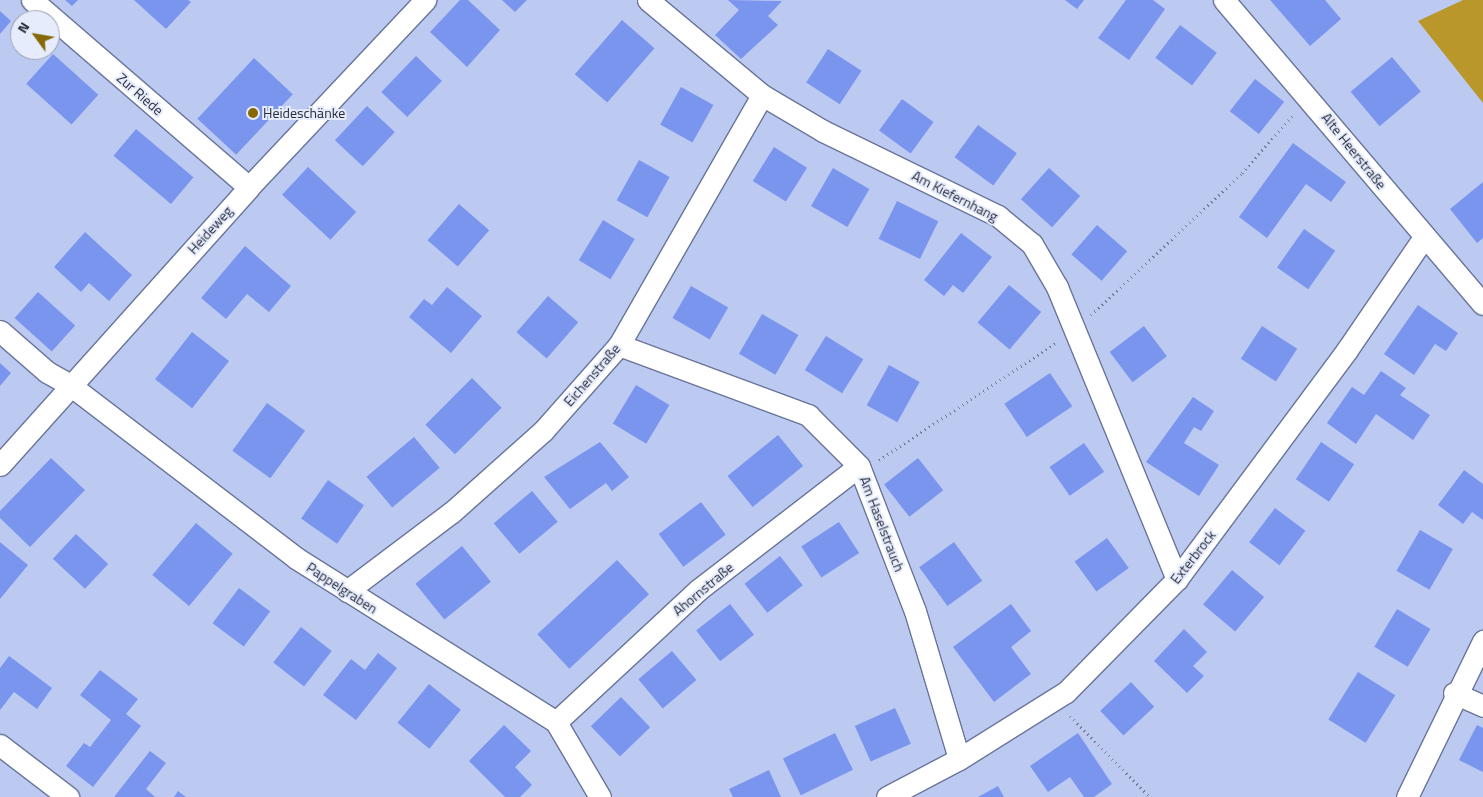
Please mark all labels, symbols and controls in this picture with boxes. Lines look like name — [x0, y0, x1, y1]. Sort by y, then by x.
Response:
north arrow — [10, 10, 60, 60]
text: N — [11, 18, 34, 37]
street label: Zur Riede — [113, 69, 167, 119]
place label: Heideschänke — [263, 105, 345, 121]
marker: Heideschänke — [247, 107, 259, 119]
street label: Alte Heerstraße — [1318, 109, 1390, 193]
street label: Am Kiefernhang — [909, 167, 1001, 225]
street label: Heideweg — [184, 203, 236, 257]
street label: Eichenstraße — [560, 340, 624, 410]
street label: Am Haselstrauch — [856, 474, 908, 574]
street label: Exterbrock — [1167, 527, 1219, 587]
street label: Pappelgraben — [303, 559, 381, 617]
street label: Ahornstraße — [669, 559, 737, 619]

